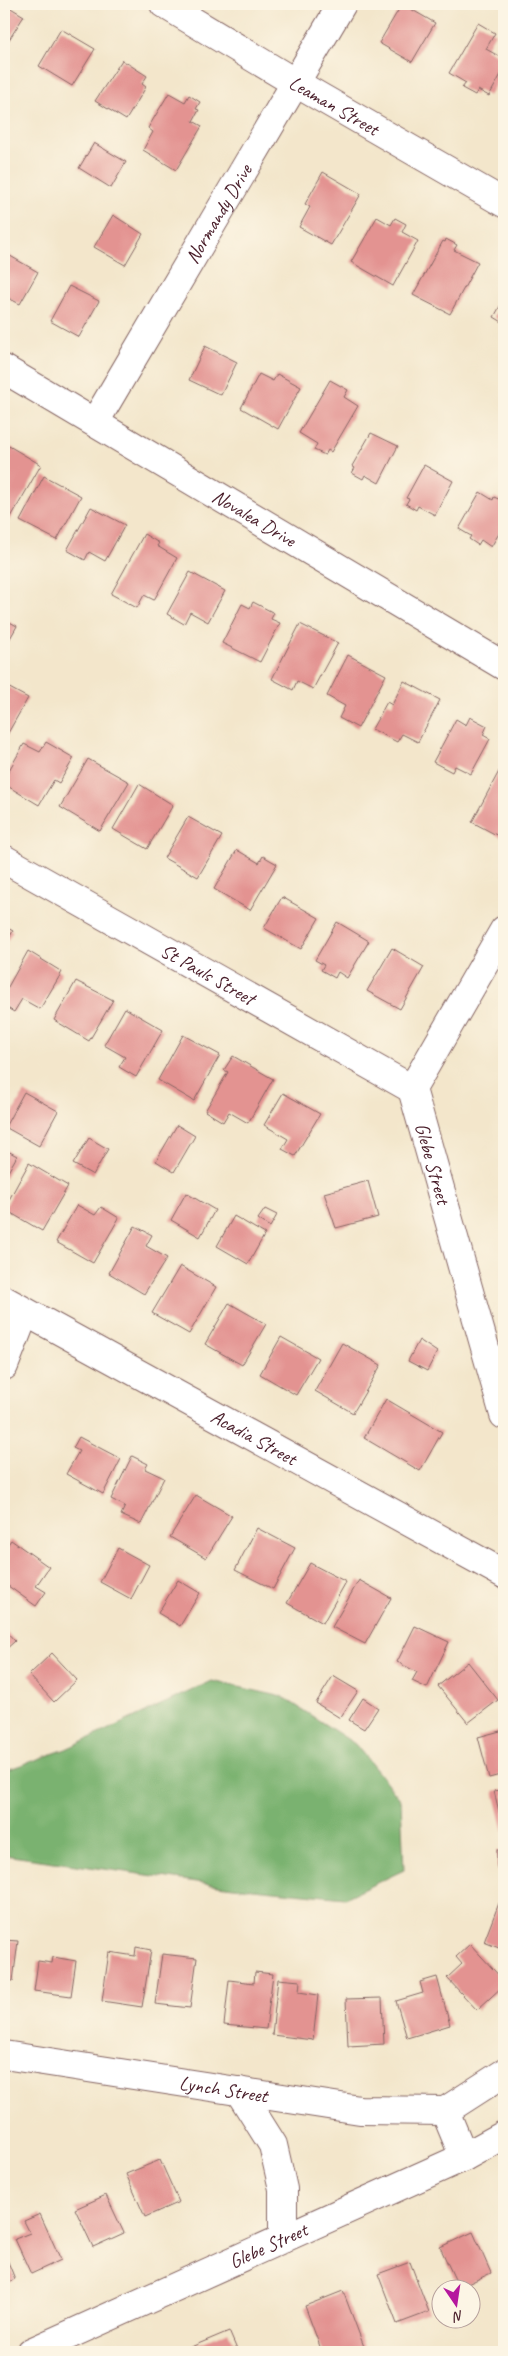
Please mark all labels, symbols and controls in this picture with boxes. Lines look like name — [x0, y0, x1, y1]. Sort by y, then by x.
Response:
street label: Leaman Street — [285, 70, 385, 142]
street label: Normandy Drive — [180, 159, 258, 268]
street label: Novalea Drive — [208, 484, 302, 553]
street label: St Pauls Street — [156, 938, 262, 1012]
street label: Glebe Street — [409, 1120, 456, 1209]
street label: Acadia Street — [207, 1404, 303, 1472]
street label: Lynch Street — [178, 2070, 271, 2109]
street label: Glebe Street — [225, 2216, 313, 2274]
north arrow — [430, 2278, 480, 2328]
text: N — [450, 2307, 465, 2326]

